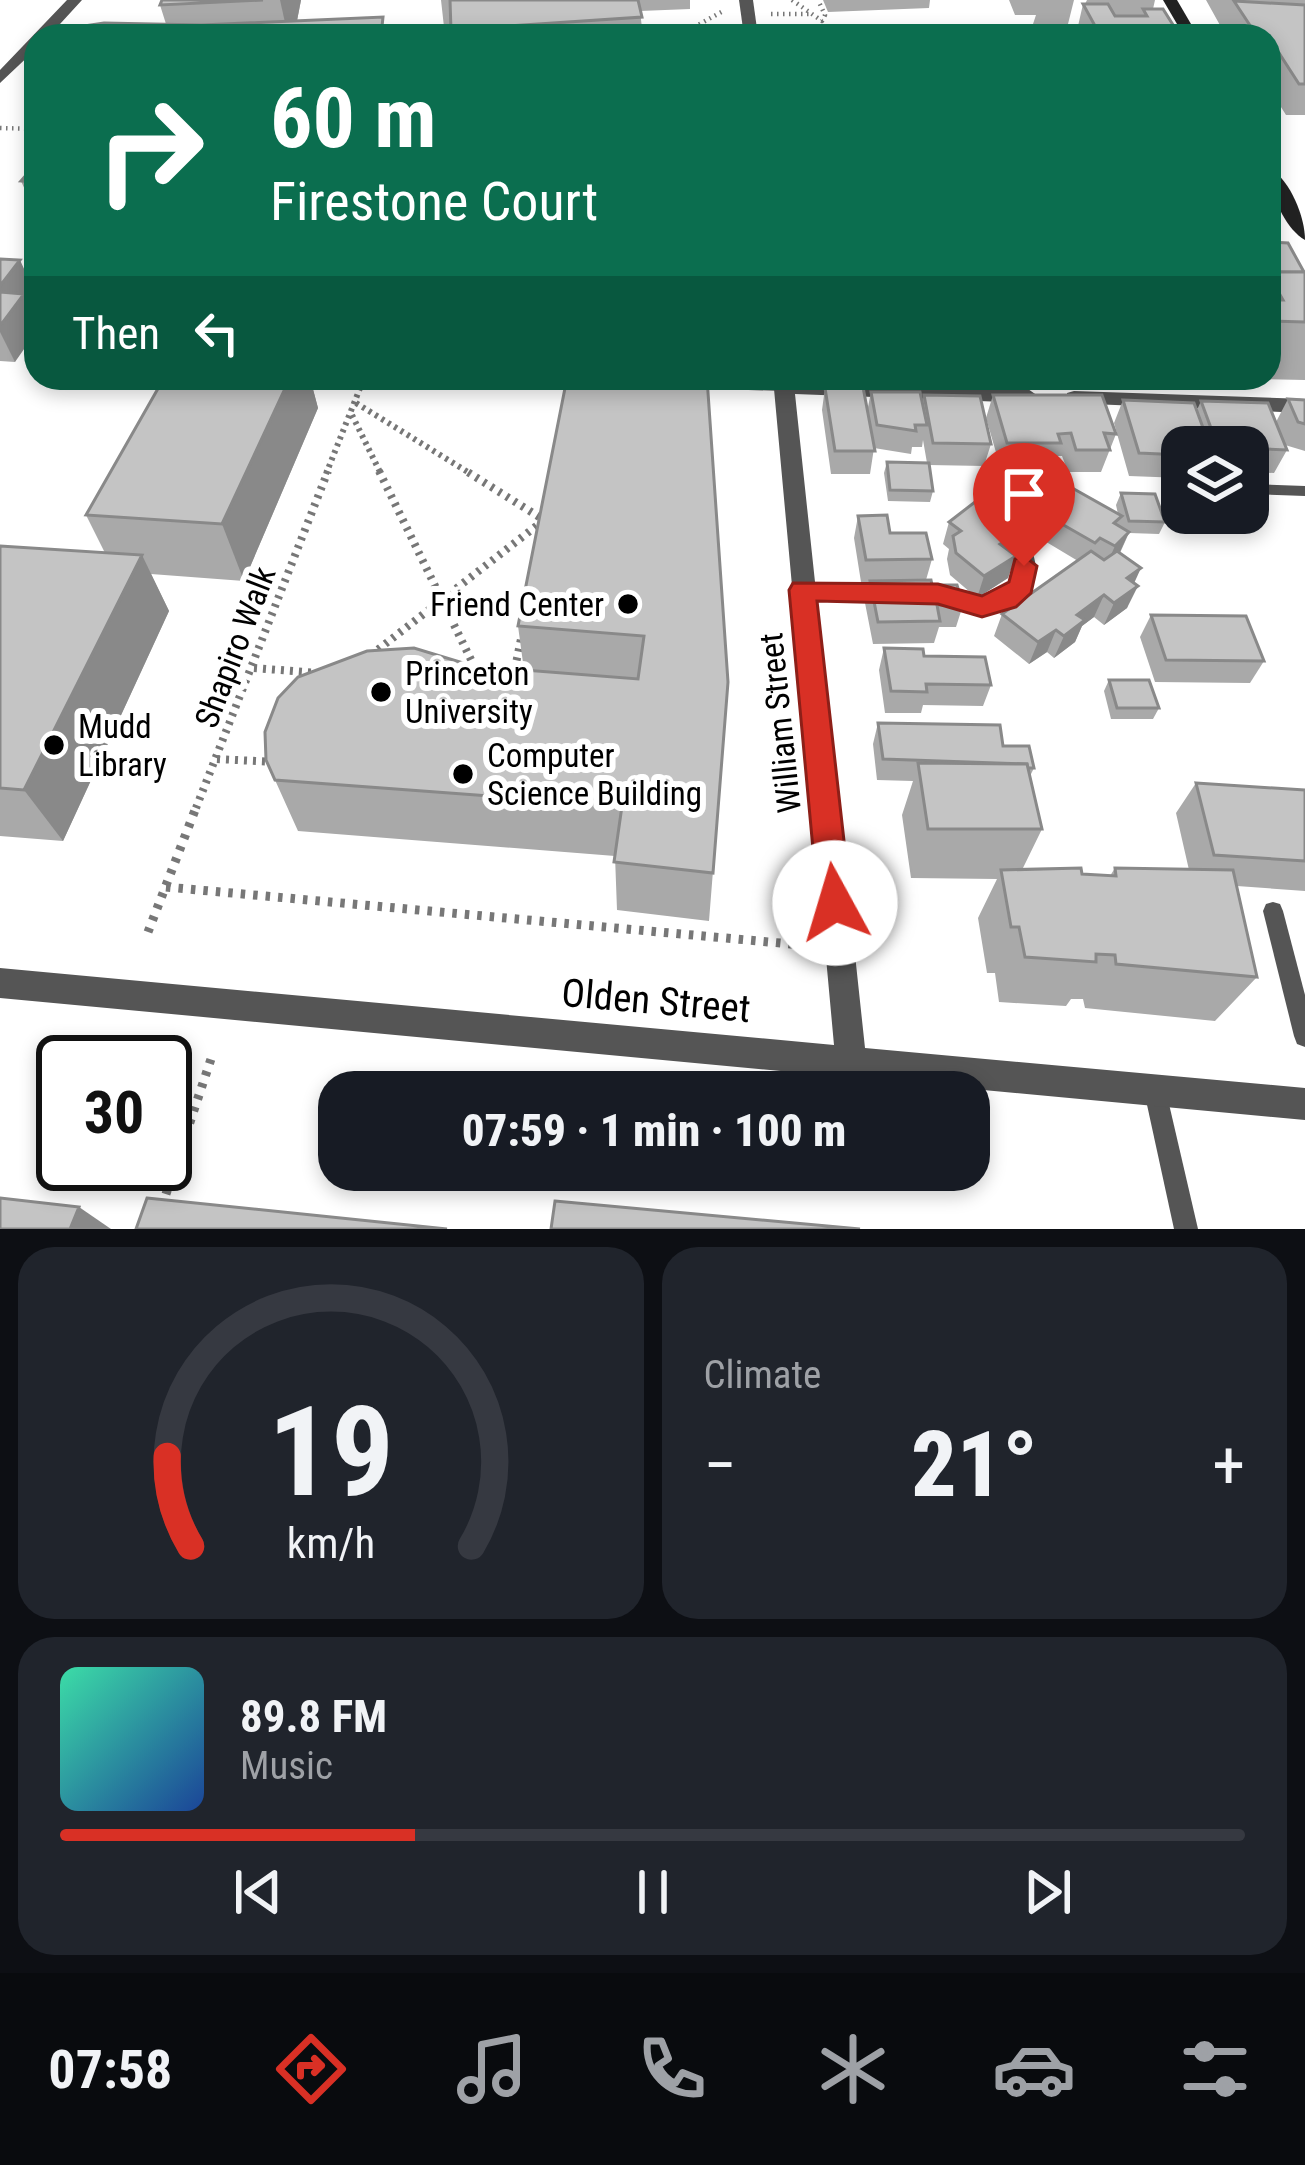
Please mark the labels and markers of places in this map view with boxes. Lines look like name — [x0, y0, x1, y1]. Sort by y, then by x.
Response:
pin — [973, 443, 1075, 566]
place label: Friend Center — [430, 585, 604, 624]
marker: Friend Center — [615, 591, 641, 617]
place label: Princeton University — [405, 654, 533, 731]
marker: Princeton University — [368, 679, 394, 705]
place label: Mudd Library — [78, 707, 167, 784]
marker: Mudd Library — [41, 732, 67, 758]
place label: Computer Science Building — [487, 736, 702, 813]
marker: Computer Science Building — [450, 761, 476, 787]

